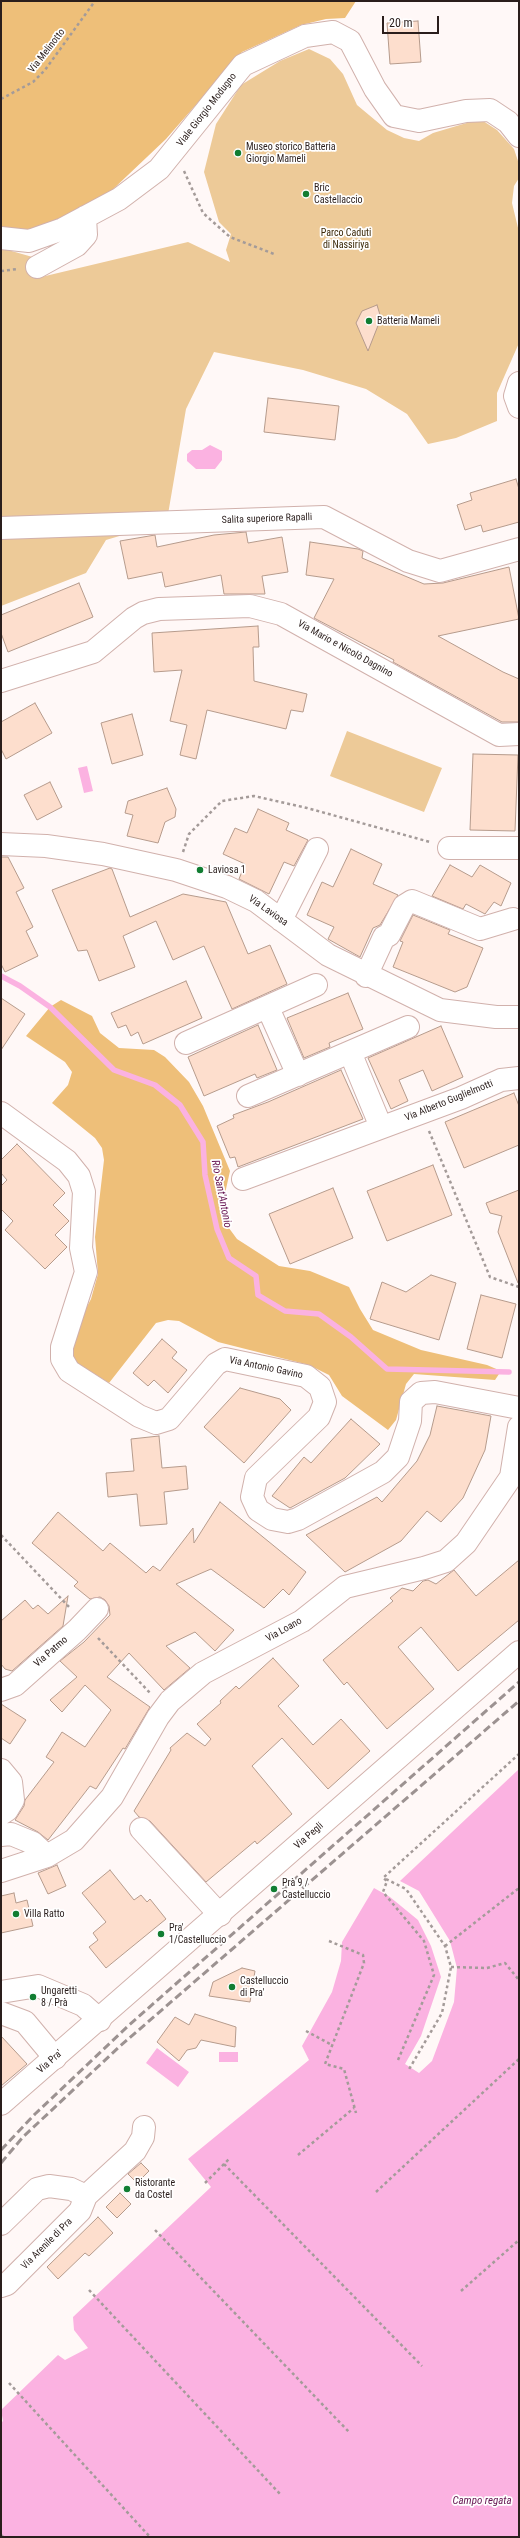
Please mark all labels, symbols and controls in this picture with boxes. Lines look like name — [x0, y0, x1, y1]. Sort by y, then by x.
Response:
scale bar — [384, 8, 441, 34]
text: 20 m — [389, 16, 413, 30]
street label: Via Melinotto — [26, 27, 68, 75]
street label: Viale Giorgio Modugno — [175, 71, 239, 149]
place label: Museo storico Batteria Giorgio Mameli — [246, 141, 336, 164]
marker: Museo storico Batteria Giorgio Mameli — [233, 148, 243, 158]
place label: Bric Castellaccio — [314, 182, 363, 206]
marker: Bric Castellaccio — [301, 189, 311, 199]
park label: Parco Caduti di Nassiriya — [321, 227, 371, 250]
place label: Batteria Mameli — [377, 315, 439, 327]
marker: Batteria Mameli — [364, 316, 374, 326]
street label: Salita superiore Rapalli — [222, 511, 312, 527]
street label: Via Mario e Nicolò Dagnino — [295, 618, 395, 680]
place label: Laviosa 1 — [208, 864, 246, 876]
marker: Laviosa 1 — [195, 865, 205, 875]
street label: Via Laviosa — [246, 893, 290, 929]
street label: Via Alberto Guglielmotti — [403, 1078, 495, 1124]
water label: Rio Sant'Antonio — [208, 1159, 234, 1229]
street label: Via Antonio Gavino — [228, 1354, 304, 1382]
street label: Via Loano — [264, 1615, 304, 1645]
street label: Via Patmo — [32, 1634, 70, 1670]
street label: Via Pegli — [292, 1820, 326, 1852]
place label: Prà 9 / Castelluccio — [282, 1877, 331, 1900]
marker: Prà 9 / Castelluccio — [269, 1884, 279, 1894]
place label: Villa Ratto — [24, 1908, 65, 1920]
marker: Villa Ratto — [11, 1909, 21, 1919]
place label: Pra' 1/Castelluccio — [169, 1922, 226, 1946]
marker: Pra' 1/Castelluccio — [156, 1929, 166, 1939]
place label: Castelluccio di Pra' — [240, 1975, 289, 1998]
marker: Castelluccio di Pra' — [227, 1982, 237, 1992]
place label: Ungaretti 8 / Prà — [41, 1985, 77, 2008]
marker: Ungaretti 8 / Prà — [28, 1992, 38, 2002]
street label: Via Pra' — [35, 2048, 65, 2076]
place label: Ristorante da Costel — [135, 2177, 175, 2200]
marker: Ristorante da Costel — [122, 2184, 132, 2194]
street label: Via Arenile di Pra — [19, 2216, 75, 2272]
water label: Campo regata — [452, 2494, 512, 2508]

